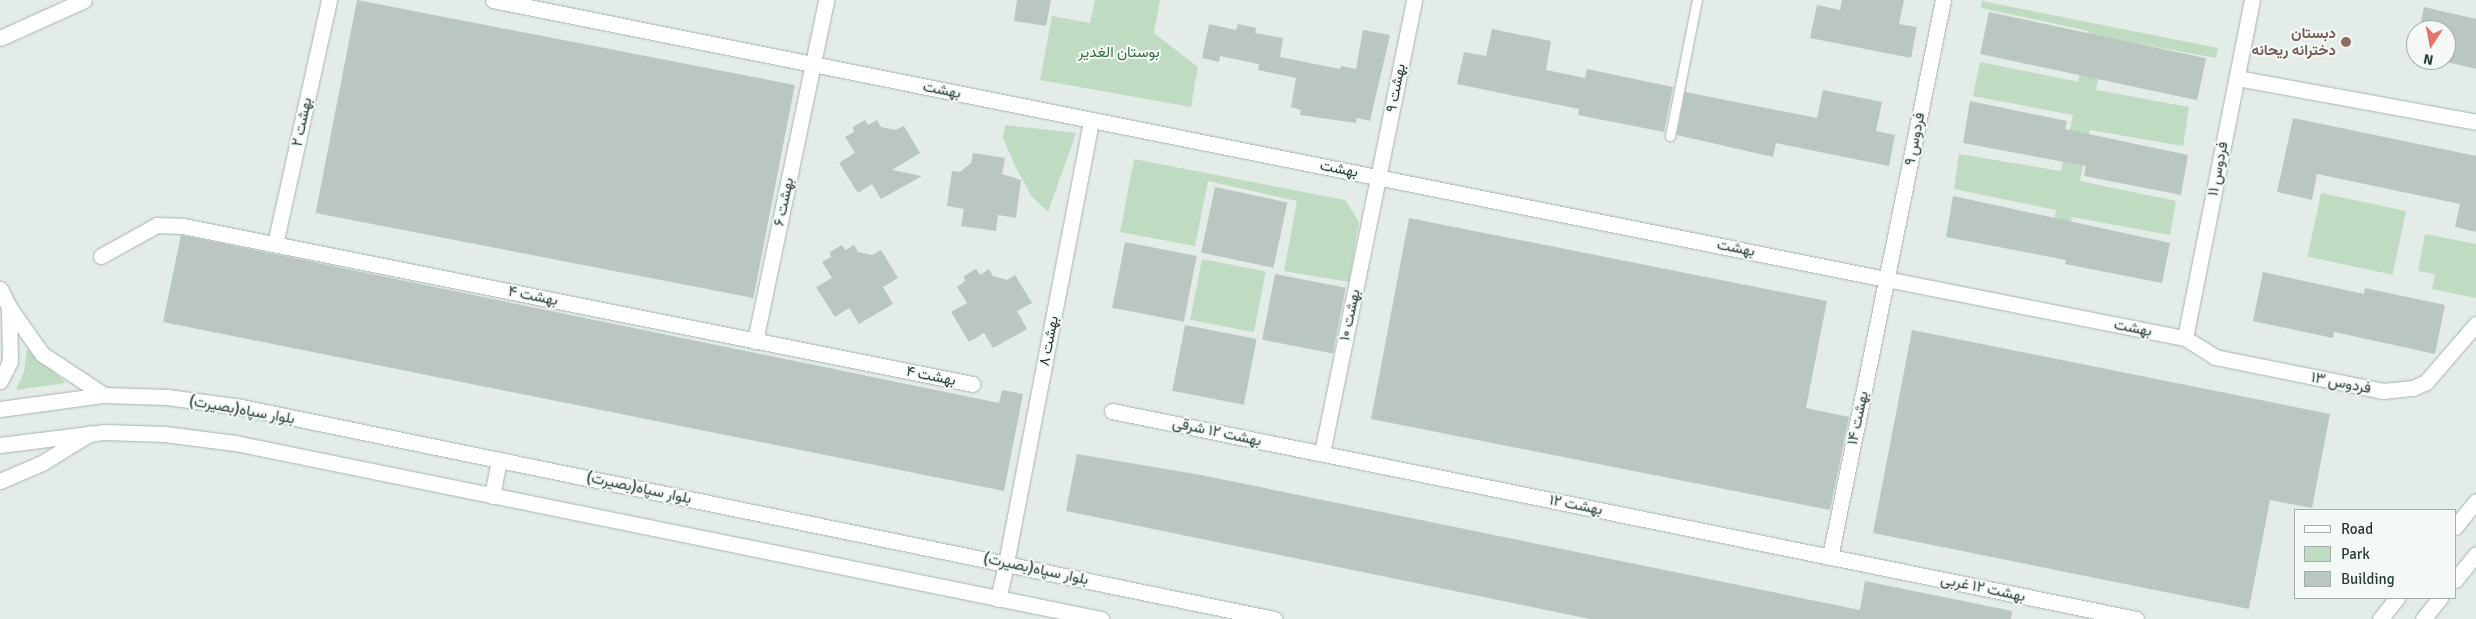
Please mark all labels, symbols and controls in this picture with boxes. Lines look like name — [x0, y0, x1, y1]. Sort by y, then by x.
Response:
north arrow — [2406, 20, 2456, 70]
place label: دبستان دخترانه ریحانه — [2251, 24, 2336, 59]
marker: دبستان دخترانه ریحانه — [2340, 36, 2352, 48]
park label: بوستان الغدیر — [1078, 44, 1160, 62]
text: N — [2422, 50, 2435, 69]
street label: بهشت ۹ — [1382, 62, 1410, 114]
street label: بهشت — [921, 77, 963, 103]
street label: بهشت ۲ — [288, 96, 316, 148]
street label: فردوس ۹ — [1901, 111, 1929, 167]
street label: فردوس ۱۱ — [2204, 140, 2232, 198]
street label: بهشت — [1318, 156, 1360, 182]
street label: بهشت ۶ — [770, 176, 798, 228]
street label: بهشت — [1715, 235, 1757, 261]
street label: بهشت ۴ — [507, 282, 559, 310]
street label: بهشت ۱۰ — [1336, 287, 1364, 343]
street label: بهشت ۸ — [1035, 314, 1063, 368]
street label: بهشت — [2112, 315, 2154, 341]
street label: بهشت ۴ — [905, 362, 957, 390]
street label: فردوس ۱۳ — [2310, 368, 2372, 398]
street label: بهشت ۱۴ — [1844, 389, 1872, 447]
street label: بلوار سپاه(بصیرت) — [188, 392, 296, 428]
street label: بهشت ۱۲ شرقی — [1171, 414, 1263, 450]
street label: بلوار سپاه(بصیرت) — [585, 468, 693, 508]
street label: بهشت ۱۲ — [1548, 491, 1604, 519]
legend — [2294, 509, 2456, 599]
text: Road — [2341, 520, 2373, 538]
text: Park — [2341, 545, 2370, 563]
street label: بلوار سپاه(بصیرت) — [982, 549, 1090, 589]
street label: بهشت ۱۲ غربی — [1939, 570, 2027, 606]
text: Building — [2341, 570, 2395, 588]

